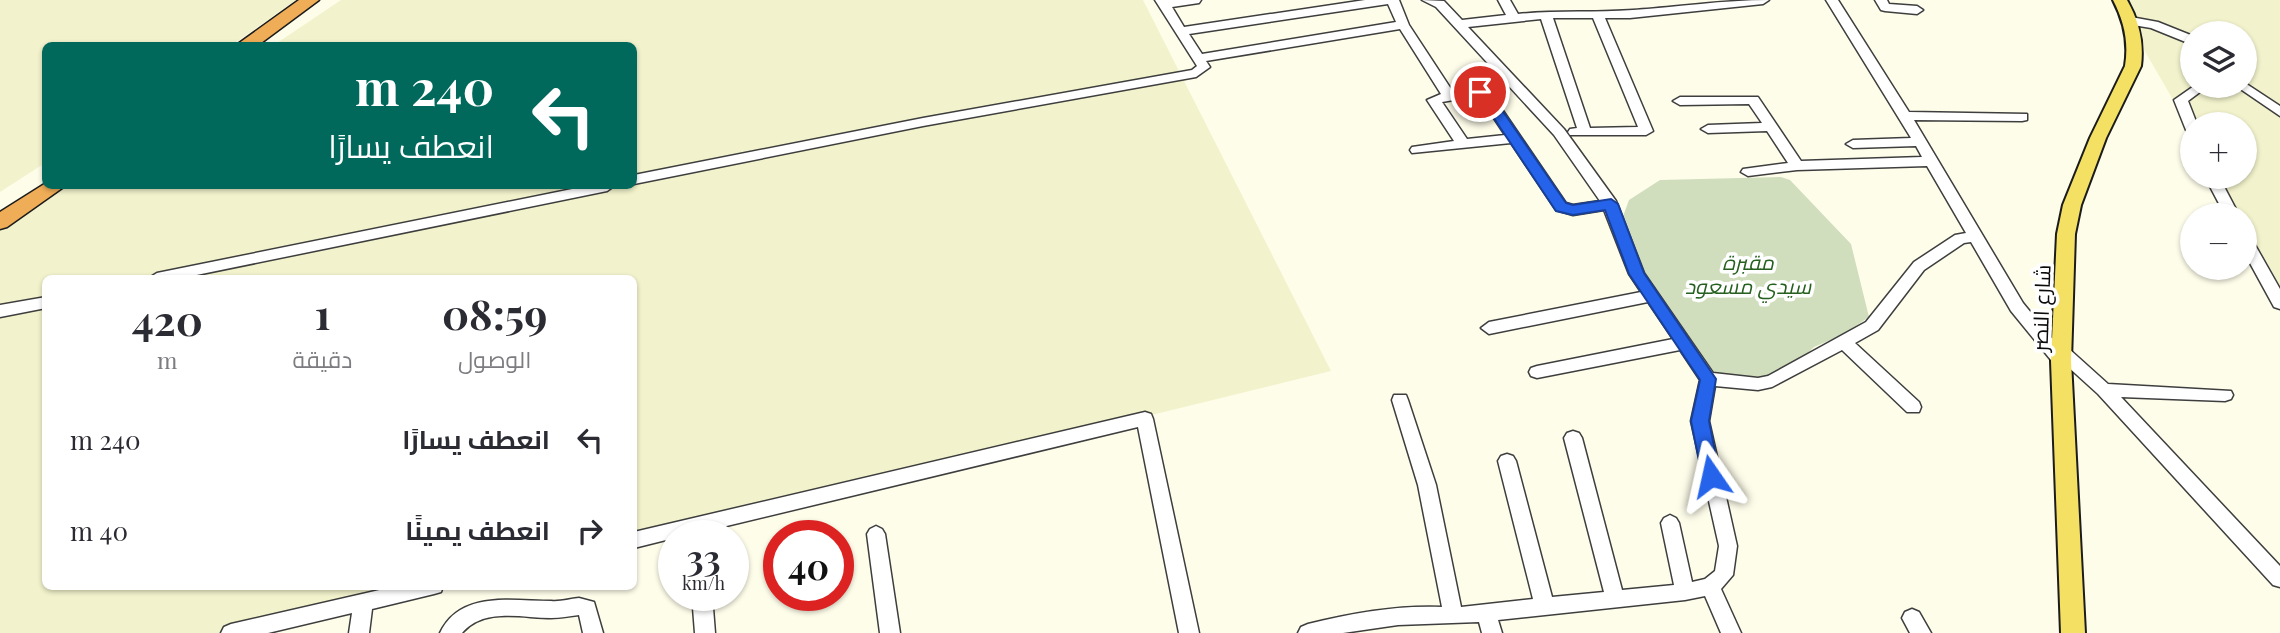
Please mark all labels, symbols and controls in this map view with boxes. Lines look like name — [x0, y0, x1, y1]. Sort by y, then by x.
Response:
map controls — [2180, 21, 2257, 280]
button: layers — [2180, 21, 2257, 98]
text: 240 m — [355, 53, 494, 118]
pin — [1450, 62, 1510, 122]
icon: left — [518, 70, 609, 161]
icon: arrive — [1461, 73, 1499, 111]
button: + — [2180, 112, 2257, 189]
text: انعطف يسارًا — [328, 123, 494, 166]
button: − — [2180, 203, 2257, 280]
park label: مقبرة سيدي مسعود — [1685, 247, 1812, 304]
street label: شارع النصر — [2024, 264, 2058, 353]
text: 1 — [314, 285, 331, 341]
text: 08:59 — [442, 285, 547, 341]
text: 420 — [132, 291, 203, 347]
text: دقيقة — [293, 343, 352, 374]
text: الوصول — [458, 343, 531, 374]
text: m — [157, 344, 178, 375]
text: انعطف يسارًا — [402, 421, 550, 456]
icon: left — [571, 421, 609, 459]
text: 240 m — [70, 422, 140, 457]
position arrow — [1674, 439, 1748, 513]
text: انعطف يمينًا — [405, 512, 550, 547]
icon: right — [571, 512, 609, 550]
text: 40 m — [70, 513, 128, 548]
speed limit sign: 40 — [763, 520, 854, 611]
text: 33 — [686, 533, 721, 580]
text: km/h — [682, 571, 725, 595]

